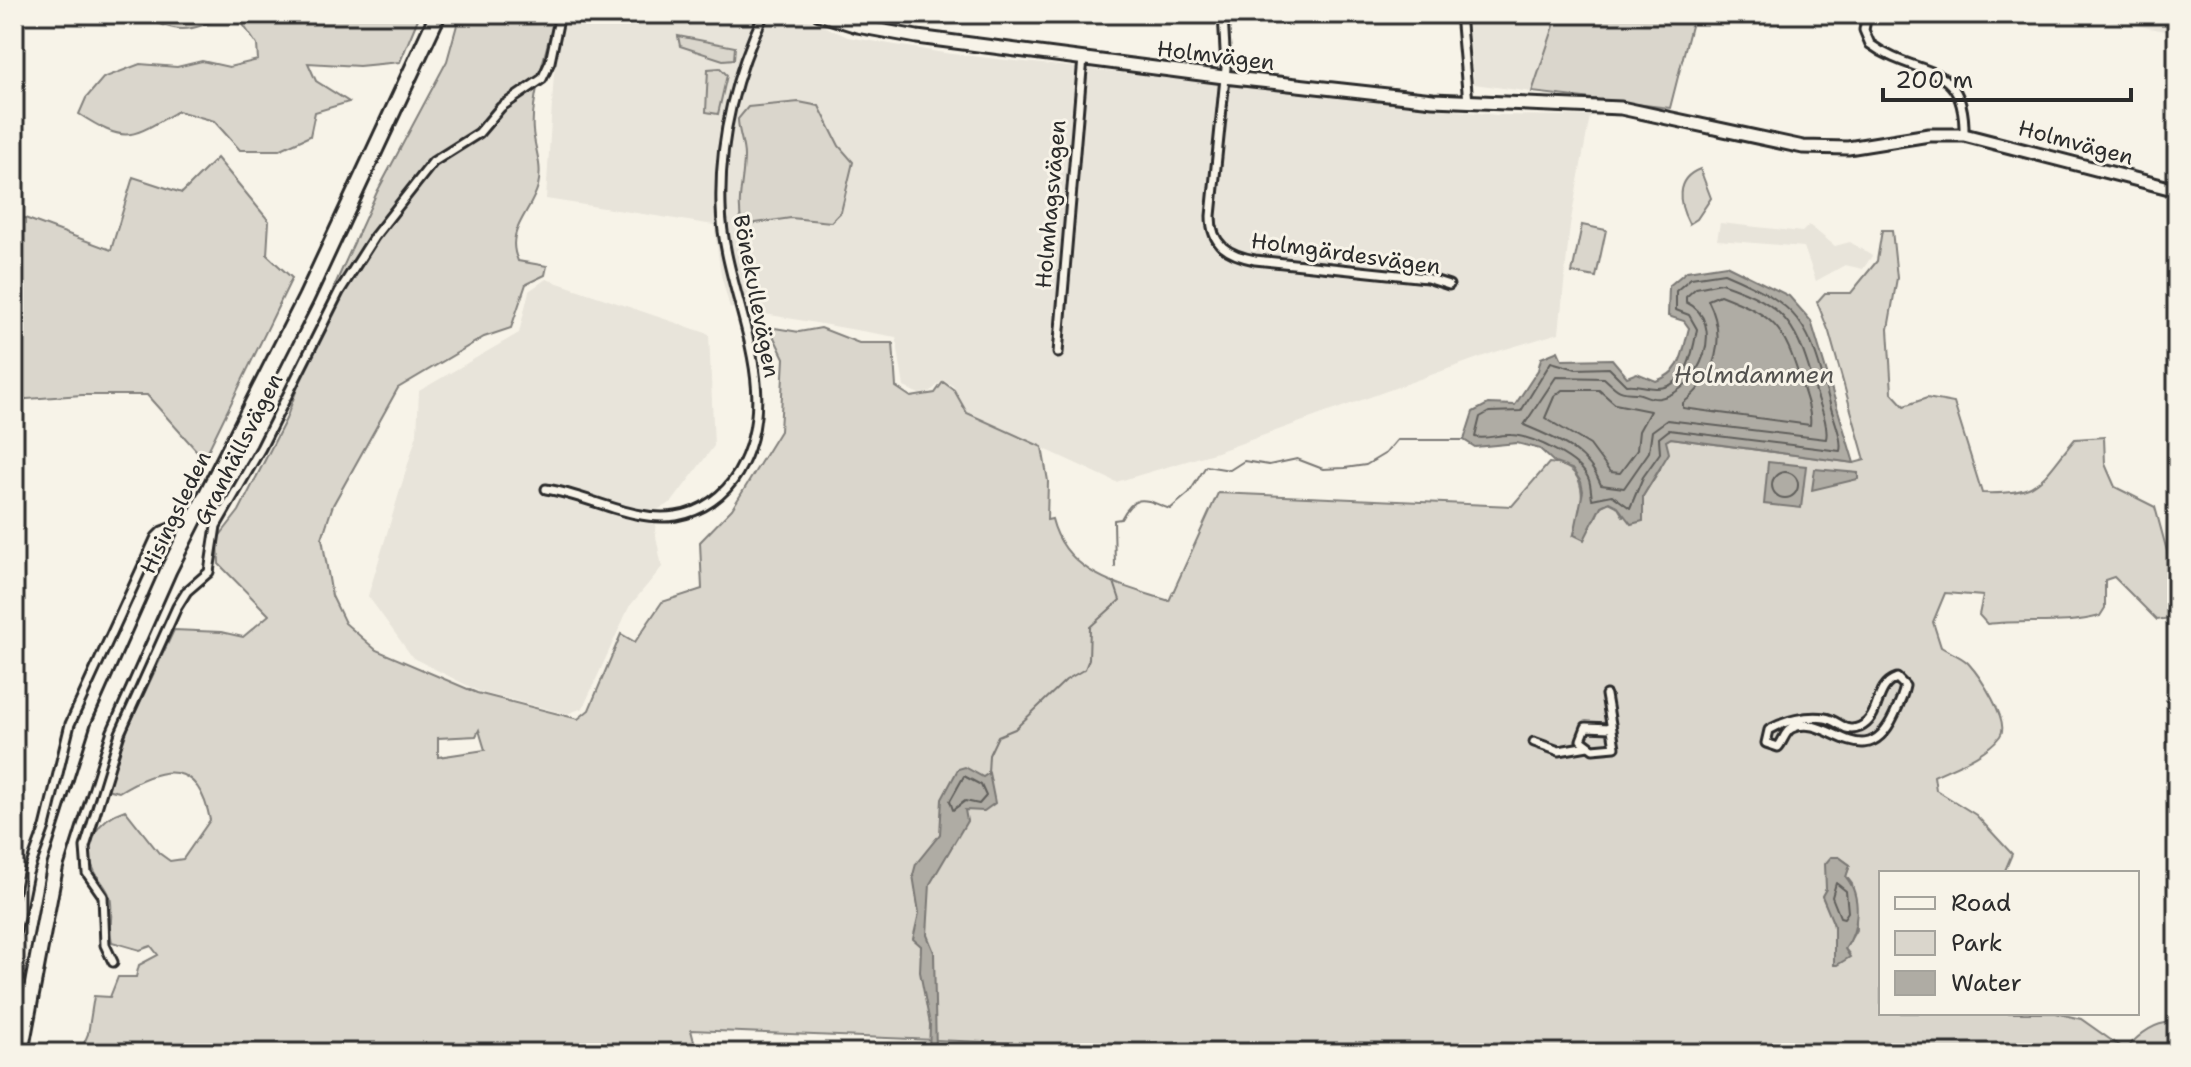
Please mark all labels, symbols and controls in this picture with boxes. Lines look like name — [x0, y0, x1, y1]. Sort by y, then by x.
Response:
street label: Holmvägen — [1156, 34, 1276, 77]
scale bar — [1883, 52, 2131, 102]
text: 200 m — [1895, 64, 1973, 96]
street label: Holmvägen — [2015, 113, 2137, 172]
street label: Holmhagsvägen — [1029, 119, 1072, 290]
street label: Bönekullevägen — [726, 212, 787, 380]
street label: Holmgärdesvägen — [1249, 226, 1442, 281]
water label: Holmdammen — [1674, 359, 1834, 391]
street label: Granhällsvägen — [188, 368, 289, 530]
street label: Hisingsleden — [133, 446, 218, 578]
legend — [1879, 871, 2139, 1015]
text: Road — [1951, 887, 2011, 919]
text: Park — [1951, 927, 2003, 959]
text: Water — [1951, 967, 2022, 999]

